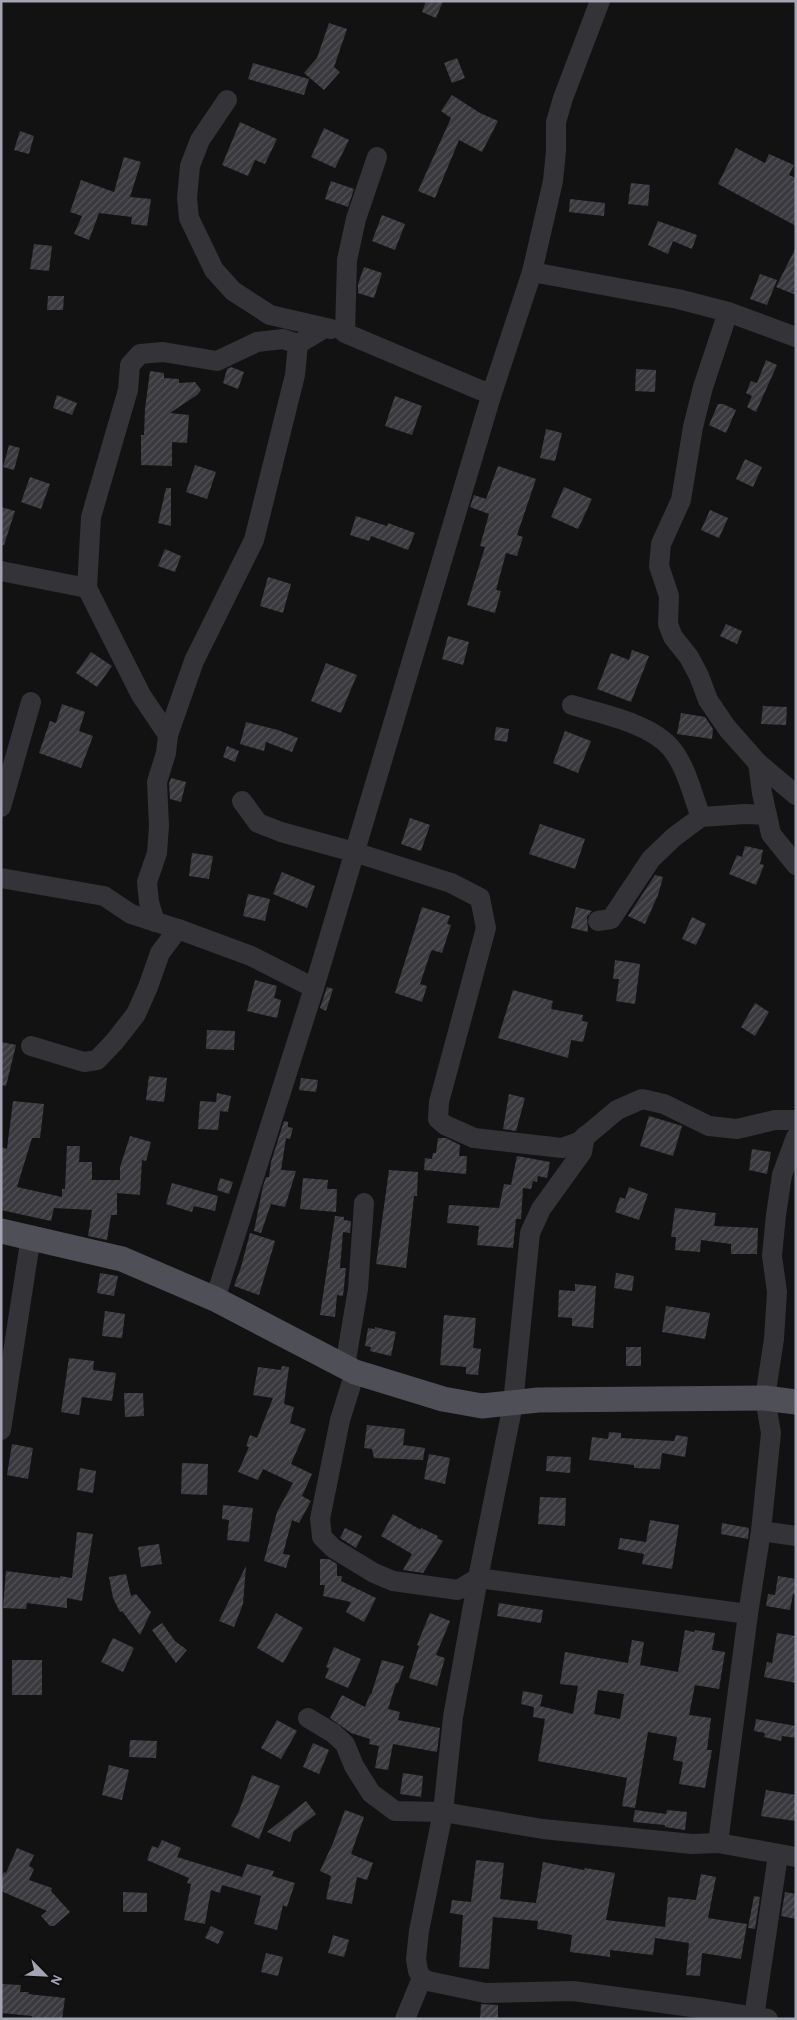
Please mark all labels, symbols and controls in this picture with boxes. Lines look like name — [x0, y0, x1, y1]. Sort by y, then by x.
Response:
north arrow — [20, 1950, 70, 2000]
text: N — [48, 1973, 64, 1987]

